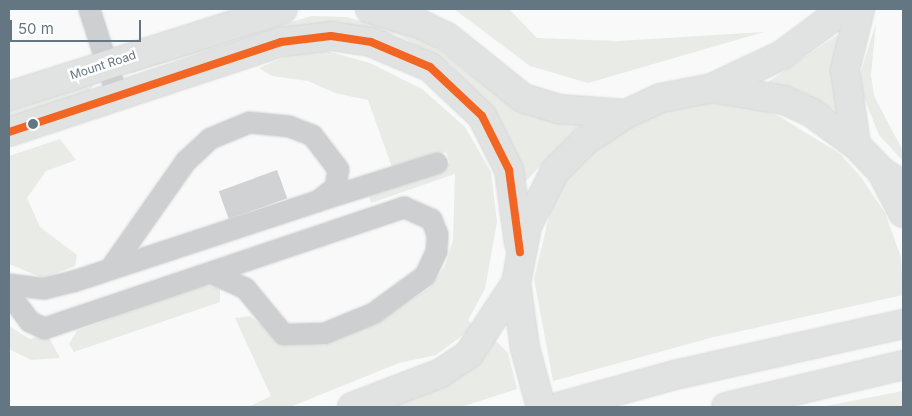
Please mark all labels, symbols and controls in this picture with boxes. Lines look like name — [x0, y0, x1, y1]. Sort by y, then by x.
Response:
scale bar — [12, 10, 144, 42]
text: 50 m — [18, 19, 54, 38]
street label: Mount Road — [68, 48, 138, 82]
unlabelled marker — [28, 119, 38, 129]

